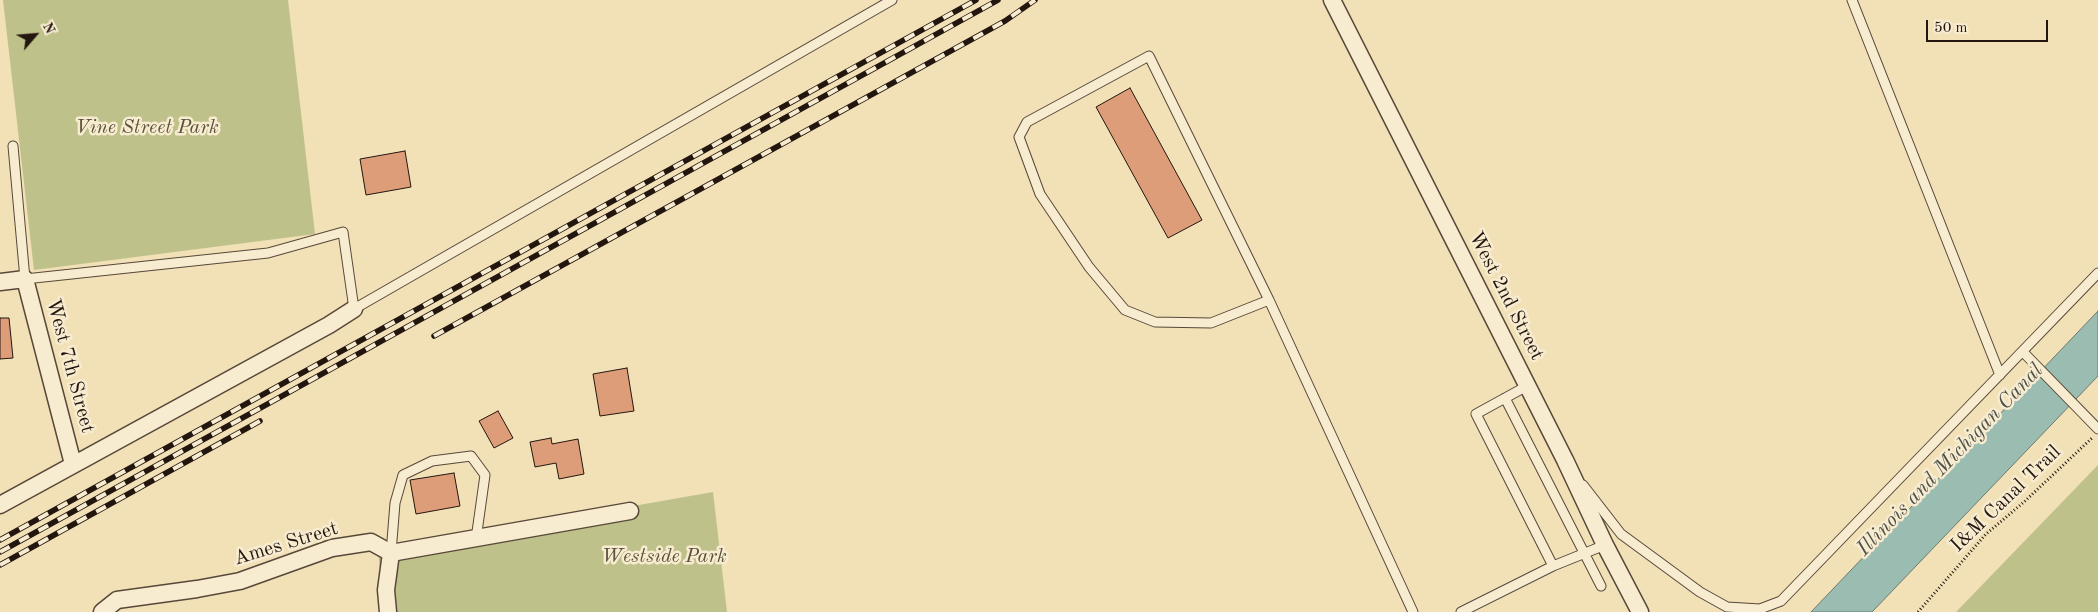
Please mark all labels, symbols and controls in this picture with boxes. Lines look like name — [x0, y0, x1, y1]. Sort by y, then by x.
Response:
north arrow — [10, 10, 60, 60]
scale bar — [1928, 10, 2050, 42]
text: N — [40, 20, 57, 36]
text: 50 m — [1934, 21, 1968, 36]
park label: Vine Street Park — [75, 116, 219, 140]
street label: West 2nd Street — [1463, 228, 1549, 364]
street label: West 7th Street — [41, 296, 99, 436]
water label: Illinois and Michigan Canal — [1851, 359, 2049, 561]
street label: I&M Canal Trail — [1946, 440, 2066, 558]
street label: Ames Street — [231, 517, 341, 571]
park label: Westside Park — [601, 545, 727, 569]

